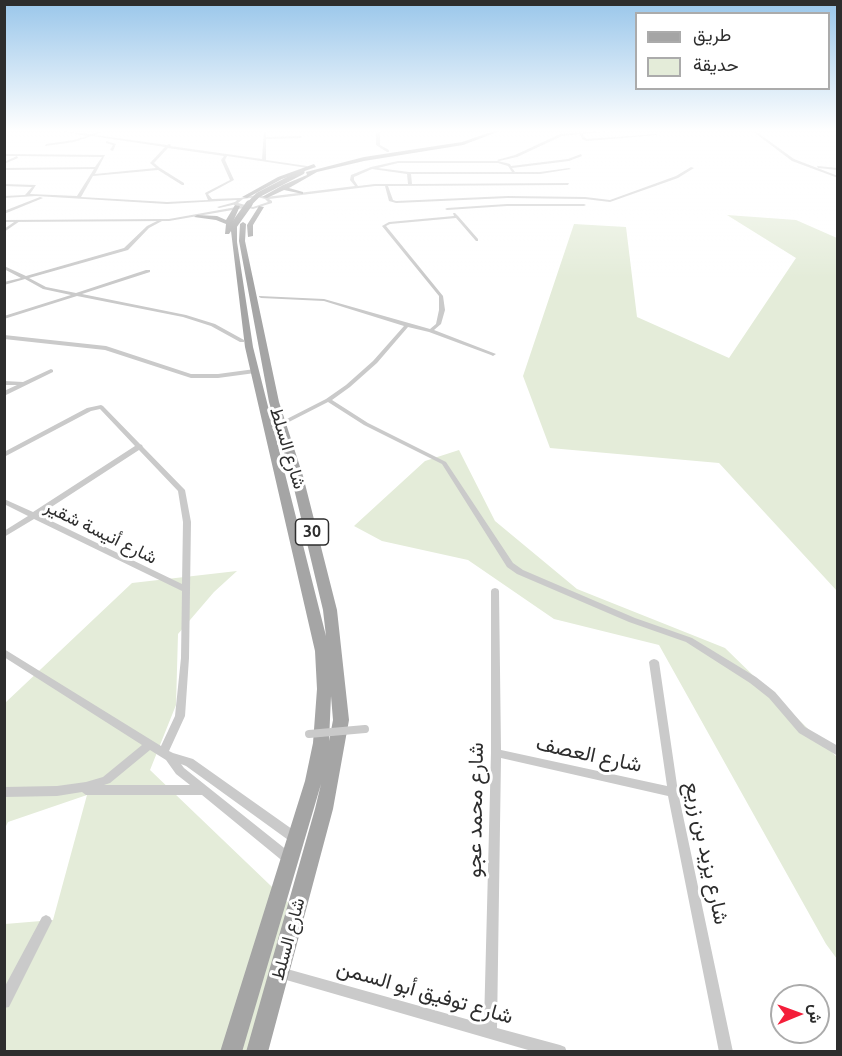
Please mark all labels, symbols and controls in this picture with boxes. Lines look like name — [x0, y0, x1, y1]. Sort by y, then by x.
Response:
legend — [635, 12, 830, 90]
text: طريق — [693, 24, 731, 44]
text: حديقة — [693, 54, 739, 74]
street label: شارع السلط — [265, 405, 311, 491]
street label: شارع أنيسة شقير — [41, 496, 161, 568]
road number: 30 — [296, 519, 328, 545]
street label: شارع العصف — [534, 730, 644, 778]
street label: شارع محمد عجو — [461, 742, 489, 878]
street label: شارع يزيد بن زريع — [680, 779, 734, 927]
street label: شارع السلط — [267, 895, 309, 983]
street label: شارع توفيق أبو السمن — [334, 955, 516, 1029]
north arrow — [770, 984, 830, 1044]
text: ش — [807, 1004, 825, 1023]

